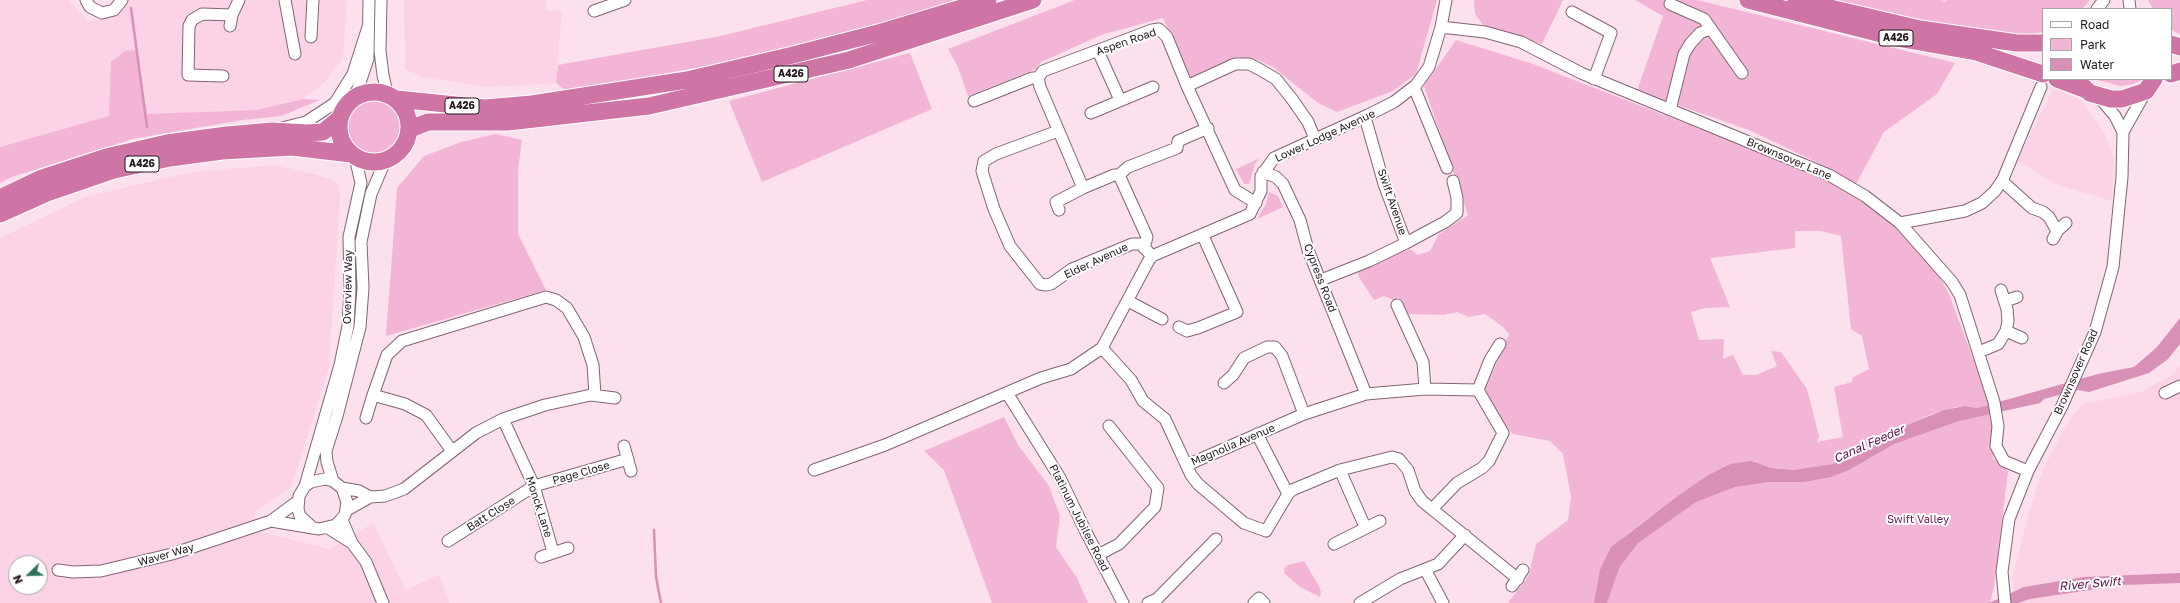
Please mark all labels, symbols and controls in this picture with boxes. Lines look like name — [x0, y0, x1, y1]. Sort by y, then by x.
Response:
legend — [2042, 8, 2172, 80]
text: Road — [2080, 17, 2109, 32]
street label: Aspen Road — [1094, 26, 1158, 58]
road number: A426 — [1879, 30, 1913, 46]
text: Park — [2080, 37, 2106, 52]
text: Water — [2080, 57, 2114, 72]
road number: A426 — [774, 66, 808, 82]
road number: A426 — [445, 98, 479, 114]
street label: Lower Lodge Avenue — [1273, 107, 1377, 165]
street label: Brownsover Lane — [1745, 135, 1833, 183]
road number: A426 — [125, 156, 159, 172]
street label: Swift Avenue — [1375, 167, 1409, 237]
street label: Elder Avenue — [1062, 240, 1130, 282]
street label: Cypress Road — [1301, 242, 1339, 314]
street label: Overview Way — [341, 250, 355, 324]
street label: Brownsover Road — [2051, 327, 2101, 417]
street label: Magnolia Avenue — [1189, 421, 1277, 469]
water label: Canal Feeder — [1831, 422, 1907, 466]
street label: Page Close — [551, 459, 611, 487]
street label: Platinum Jubilee Road — [1046, 462, 1112, 574]
street label: Monck Lane — [523, 475, 555, 539]
street label: Batt Close — [464, 494, 518, 534]
park label: Swift Valley — [1887, 513, 1949, 527]
street label: Waver Way — [136, 541, 196, 569]
north arrow — [8, 555, 48, 595]
text: N — [10, 573, 25, 586]
water label: River Swift — [2058, 574, 2122, 594]

